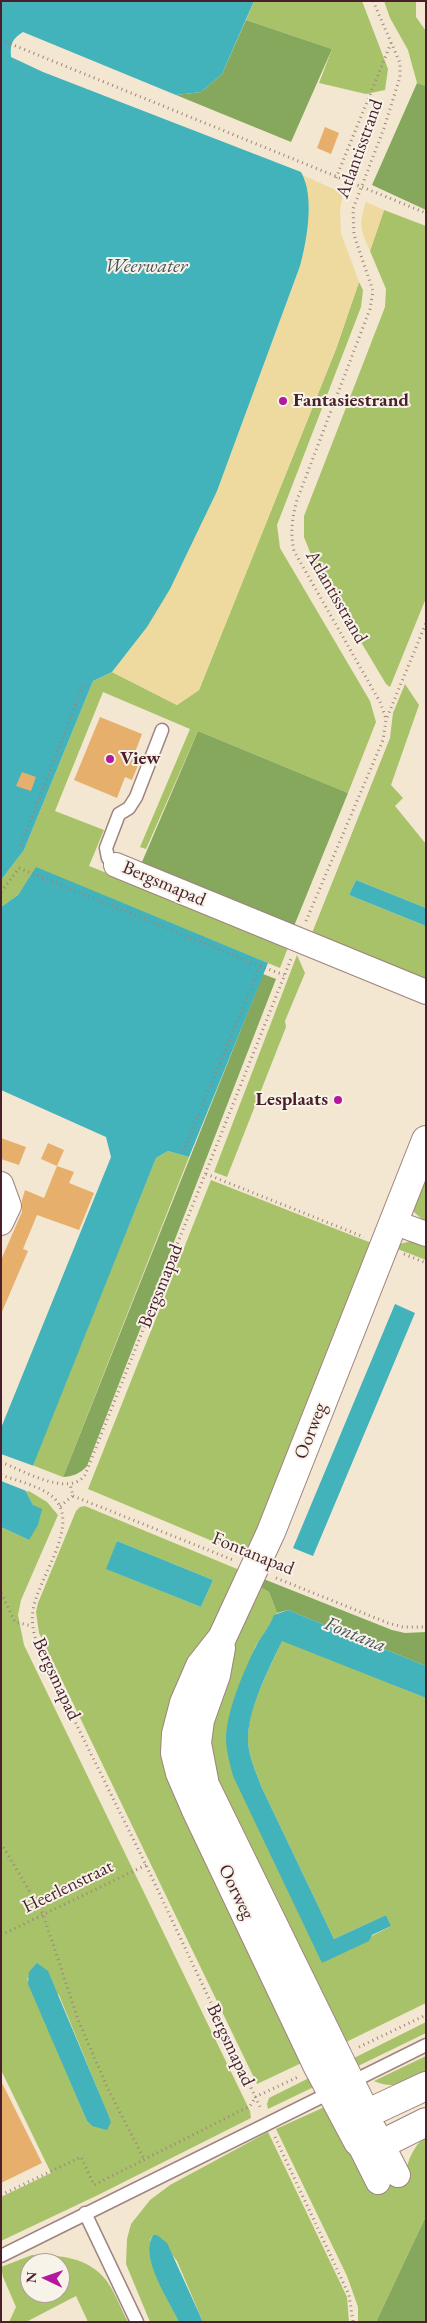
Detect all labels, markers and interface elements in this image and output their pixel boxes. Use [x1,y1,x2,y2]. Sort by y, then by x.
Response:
street label: Atlantisstrand [332,96,388,202]
water label: Weerwater [105,255,187,279]
place label: Fantasiestrand [293,390,409,412]
marker: Fantasiestrand [277,395,289,407]
street label: Atlantisstrand [300,546,372,648]
place label: View [120,748,160,770]
marker: View [104,753,116,765]
street label: Bergsmapad [119,856,209,912]
place label: Lesplaats [256,1089,328,1111]
marker: Lesplaats [332,1094,344,1106]
street label: Bergsmapad [134,1241,188,1331]
street label: Oorweg [290,1400,332,1462]
street label: Fontanapad [209,1527,297,1581]
water label: Fontana [321,1612,389,1658]
street label: Bergsmapad [27,1634,85,1724]
street label: Heerlenstraat [19,1855,117,1919]
street label: Oorweg [213,1861,259,1923]
street label: Bergsmapad [201,2000,259,2090]
north arrow [20,2253,70,2303]
text: N [22,2271,40,2283]

